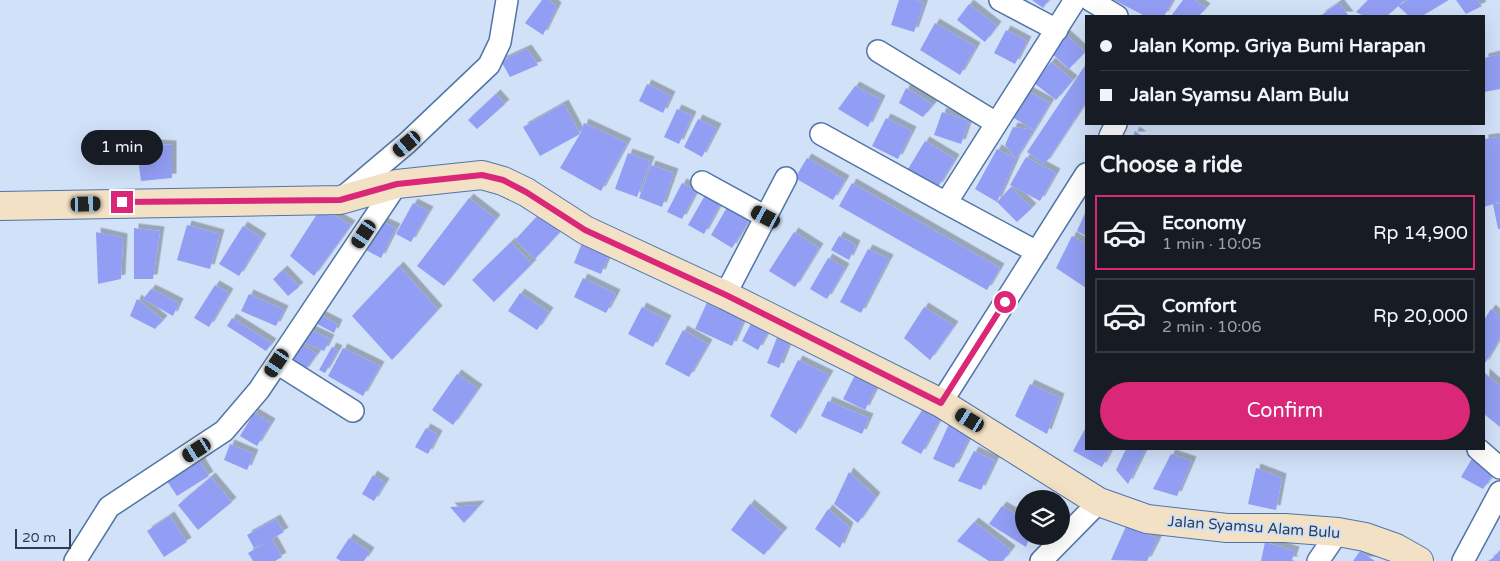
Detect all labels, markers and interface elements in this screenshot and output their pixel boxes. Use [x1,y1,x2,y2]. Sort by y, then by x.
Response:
text: Jalan Komp. Griya Bumi Harapan [1130,35,1426,57]
text: Jalan Syamsu Alam Bulu [1130,84,1349,106]
car [390,129,423,159]
callout: 1 min [81,130,163,164]
text: 1 min [101,137,143,157]
text: Choose a ride [1100,152,1243,178]
route end [111,191,133,213]
car [70,196,101,212]
car [749,203,782,231]
icon: car [1102,210,1147,255]
text: Economy [1162,212,1246,234]
car [349,217,378,251]
text: Rp 14,900 [1373,222,1468,244]
text: 1 min · 10:05 [1162,234,1261,254]
route start [994,291,1016,313]
icon: car [1102,293,1147,338]
text: Comfort [1162,295,1236,317]
text: Rp 20,000 [1373,305,1468,327]
text: 2 min · 10:06 [1162,317,1261,337]
car [262,346,291,380]
button: Confirm [1100,382,1470,440]
car [953,406,986,434]
car [180,436,213,464]
map controls [1015,490,1070,545]
button: layers [1015,490,1070,545]
street label: Jalan Syamsu Alam Bulu [1167,512,1341,542]
scale bar [15,526,71,549]
text: 20 m [22,529,56,546]

